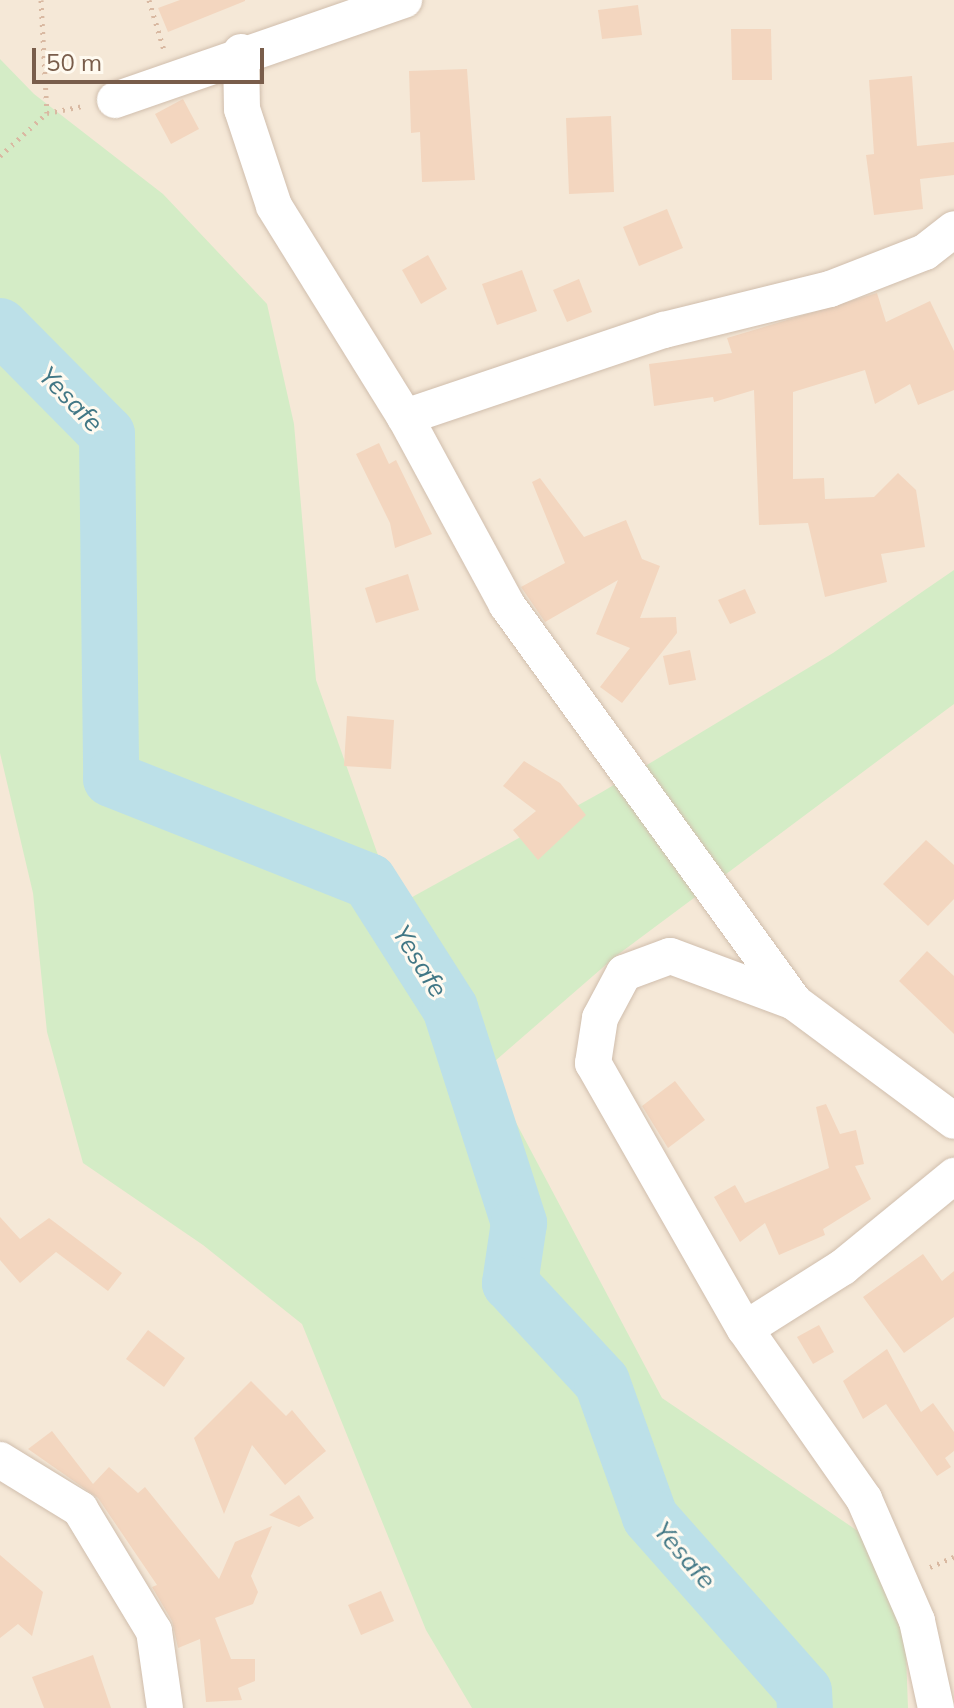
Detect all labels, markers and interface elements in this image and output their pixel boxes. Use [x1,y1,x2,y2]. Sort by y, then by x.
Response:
scale bar [36,32,268,82]
text: 50 m [46,47,102,77]
water label: Yesafe [32,360,110,438]
water label: Yesafe [386,919,454,1003]
water label: Yesafe [647,1515,723,1595]

